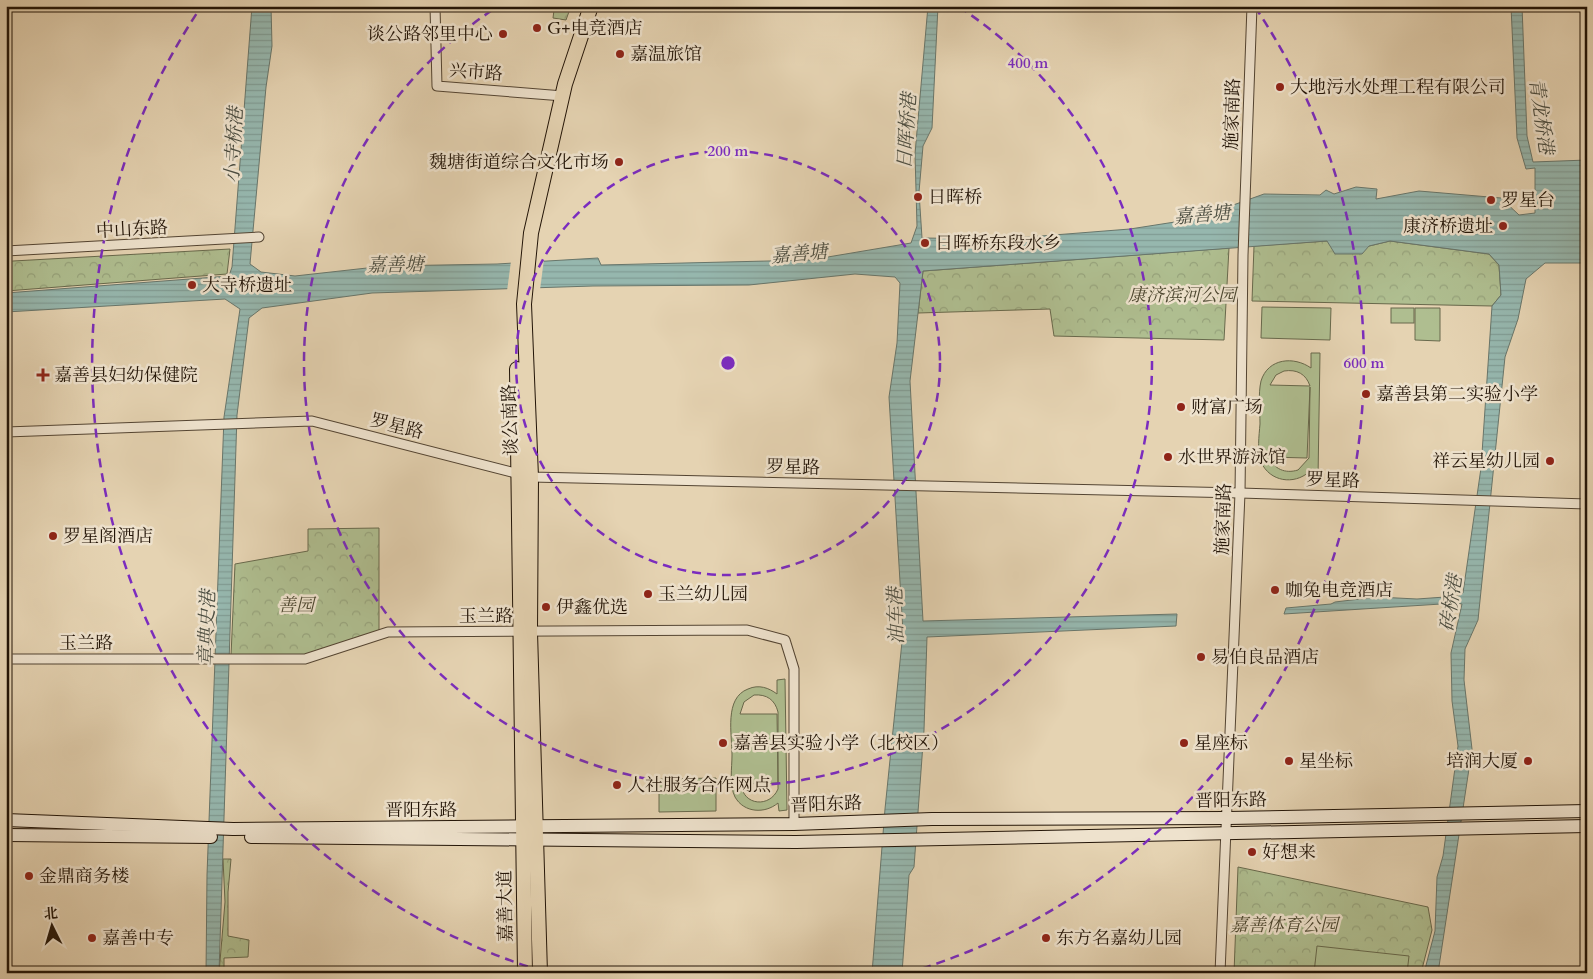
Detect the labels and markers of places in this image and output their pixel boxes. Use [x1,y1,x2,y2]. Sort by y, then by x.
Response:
place label: G+电竞酒店 [547,16,642,41]
place label: 谈公路邻里中心 [367,22,493,47]
marker: G+电竞酒店 [531,22,543,34]
marker: 谈公路邻里中心 [497,28,509,40]
place label: 嘉温旅馆 [630,42,702,67]
marker: 嘉温旅馆 [614,48,626,60]
place label: 大地污水处理工程有限公司 [1290,75,1506,100]
marker: 大地污水处理工程有限公司 [1274,81,1286,93]
place label: 魏塘街道综合文化市场 [429,150,609,175]
marker: 魏塘街道综合文化市场 [613,156,625,168]
place label: 日晖桥 [928,185,982,210]
place label: 罗星台 [1501,188,1555,213]
marker: 日晖桥 [912,191,924,203]
marker: 罗星台 [1485,194,1497,206]
place label: 康济桥遗址 [1403,214,1493,239]
marker: 康济桥遗址 [1497,220,1509,232]
place label: 日晖桥东段水乡 [935,231,1061,256]
marker: 日晖桥东段水乡 [919,237,931,249]
place label: 大寺桥遗址 [202,273,292,298]
marker: 大寺桥遗址 [186,279,198,291]
centre of rings [719,354,737,372]
place label: 嘉善县妇幼保健院 [54,363,198,388]
marker: 嘉善县妇幼保健院 [36,368,50,382]
place label: 嘉善县第二实验小学 [1376,382,1538,407]
marker: 嘉善县第二实验小学 [1360,388,1372,400]
place label: 财富广场 [1191,395,1263,420]
marker: 财富广场 [1175,401,1187,413]
place label: 水世界游泳馆 [1178,445,1286,470]
place label: 祥云星幼儿园 [1432,449,1540,474]
marker: 水世界游泳馆 [1162,451,1174,463]
marker: 祥云星幼儿园 [1544,455,1556,467]
place label: 罗星阁酒店 [63,524,153,549]
marker: 罗星阁酒店 [47,530,59,542]
place label: 咖兔电竞酒店 [1285,578,1393,603]
place label: 玉兰幼儿园 [658,582,748,607]
marker: 咖兔电竞酒店 [1269,584,1281,596]
marker: 玉兰幼儿园 [642,588,654,600]
place label: 伊鑫优选 [556,595,628,620]
marker: 伊鑫优选 [540,601,552,613]
place label: 易伯良品酒店 [1211,645,1319,670]
marker: 易伯良品酒店 [1195,651,1207,663]
place label: 嘉善县实验小学（北校区） [733,731,949,756]
place label: 星座标 [1194,731,1248,756]
marker: 嘉善县实验小学（北校区） [717,737,729,749]
marker: 星座标 [1178,737,1190,749]
place label: 星坐标 [1299,749,1353,774]
place label: 培润大厦 [1446,749,1518,774]
marker: 星坐标 [1283,755,1295,767]
marker: 培润大厦 [1522,755,1534,767]
place label: 人社服务合作网点 [627,773,771,798]
marker: 人社服务合作网点 [611,779,623,791]
place label: 好想来 [1262,840,1316,865]
marker: 好想来 [1246,846,1258,858]
place label: 金鼎商务楼 [39,864,129,889]
marker: 金鼎商务楼 [23,870,35,882]
place label: 嘉善中专 [102,926,174,951]
place label: 东方名嘉幼儿园 [1056,926,1182,951]
marker: 嘉善中专 [86,932,98,944]
marker: 东方名嘉幼儿园 [1040,932,1052,944]

